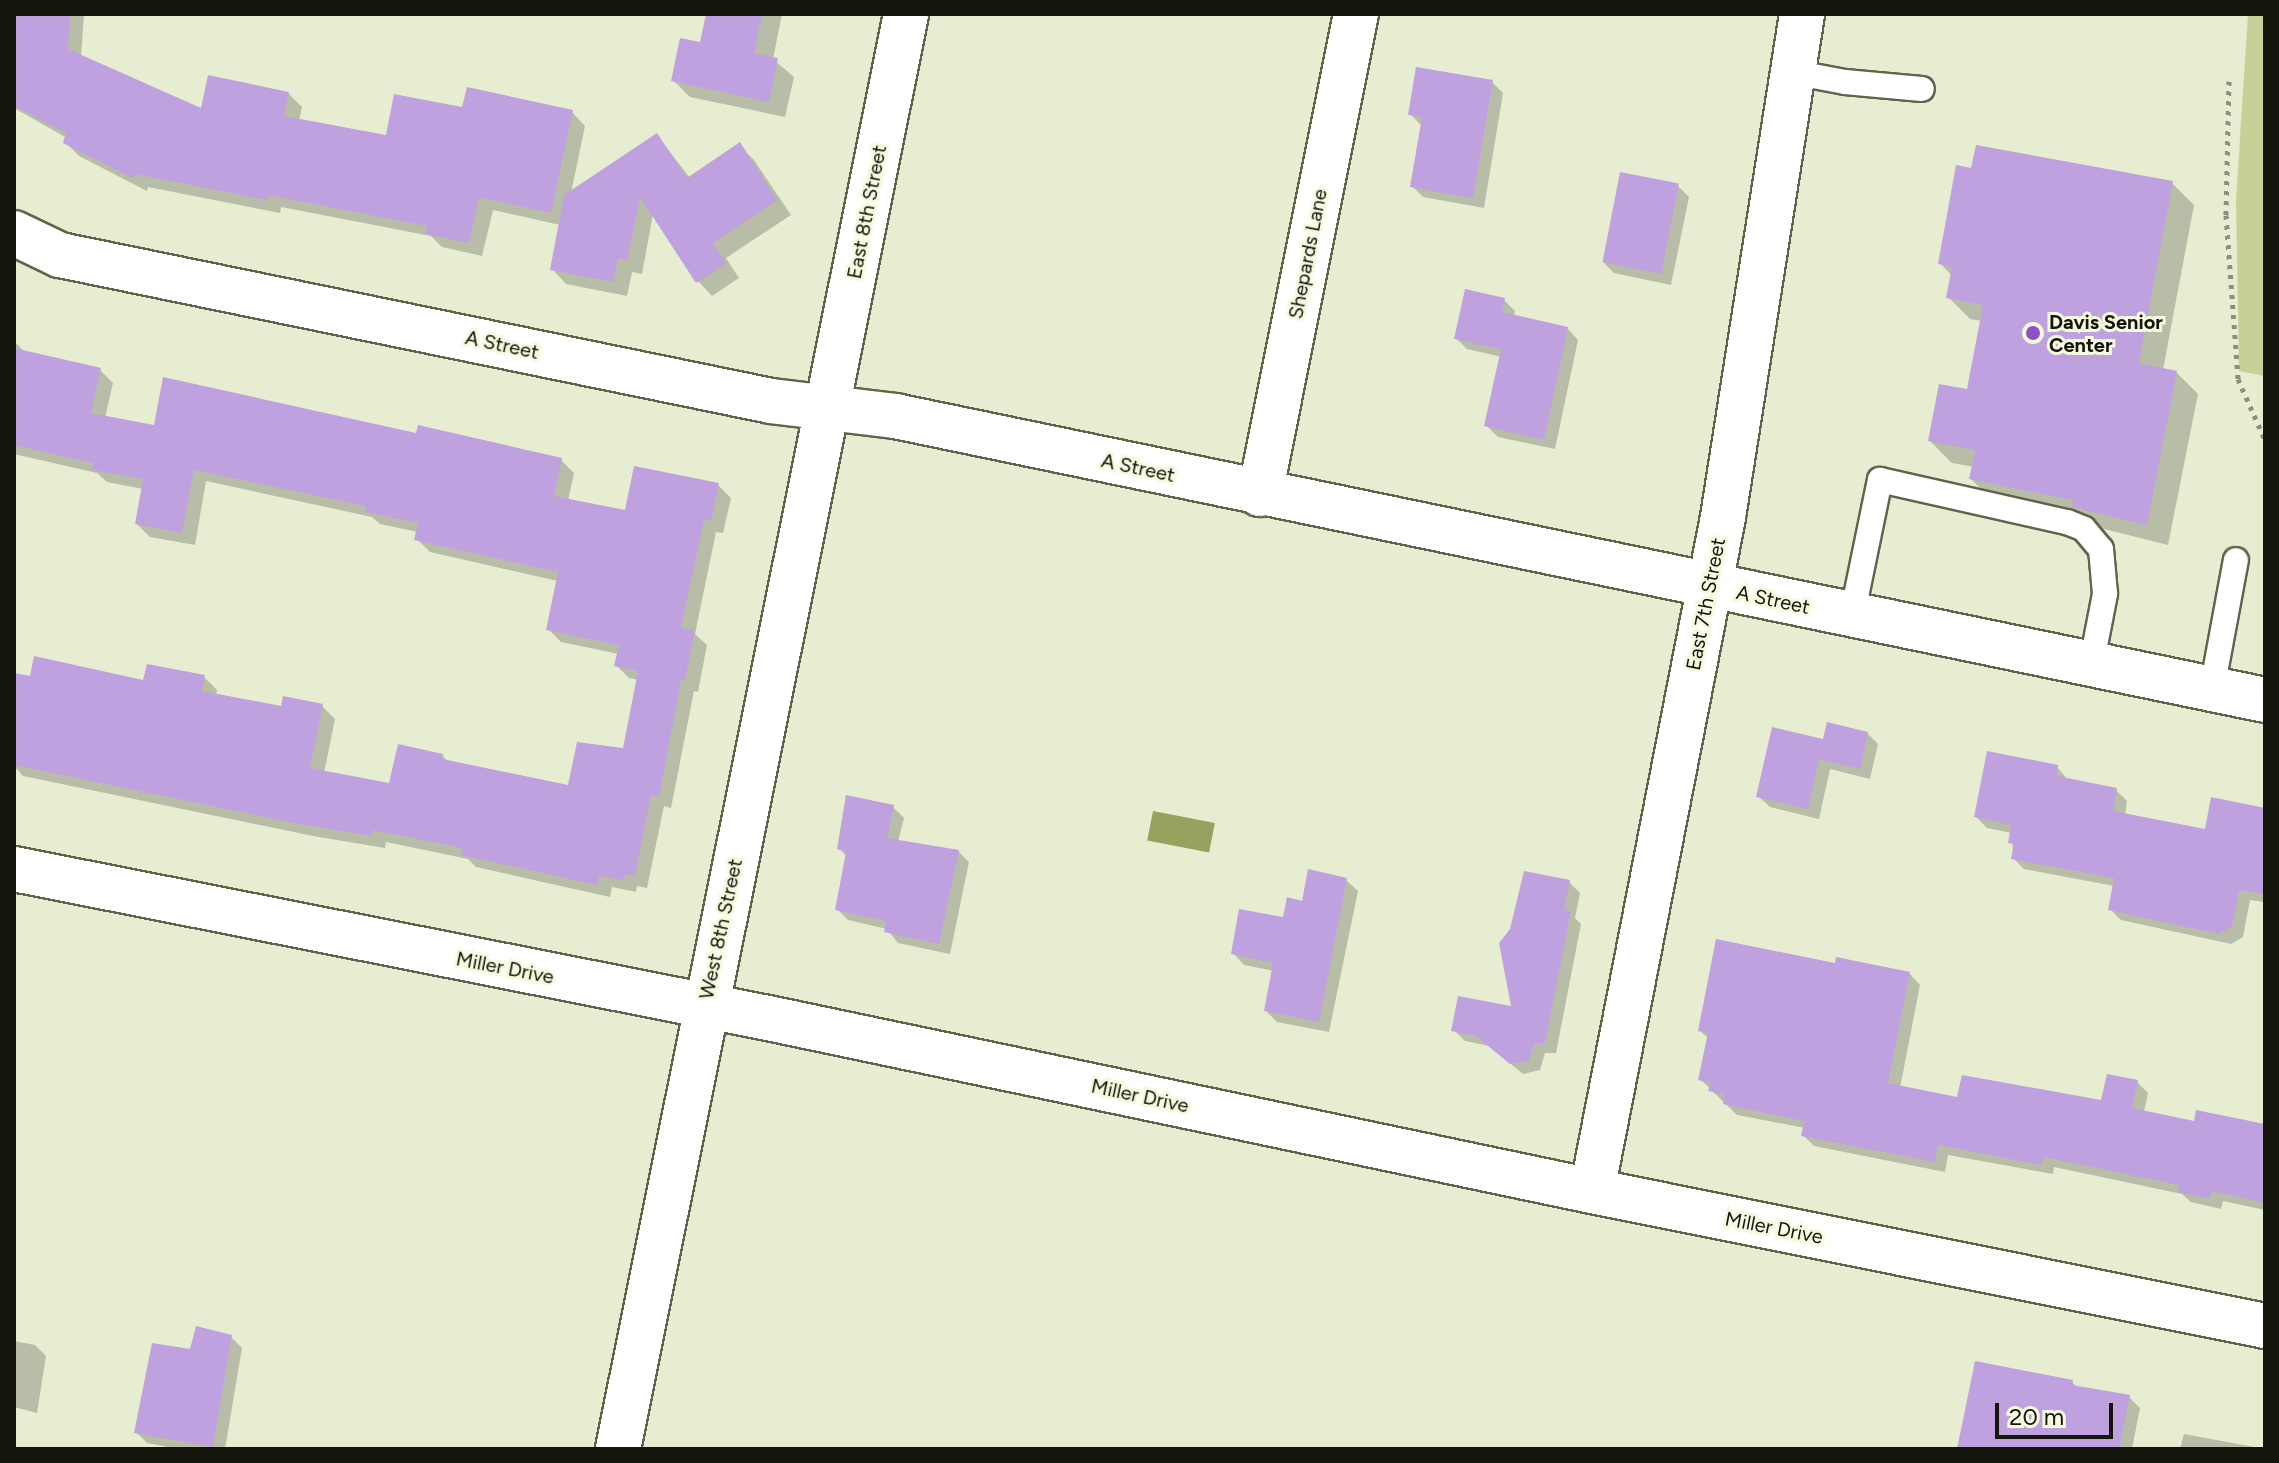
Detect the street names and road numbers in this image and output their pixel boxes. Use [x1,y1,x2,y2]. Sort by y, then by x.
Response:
street label: East 8th Street [842,143,892,281]
street label: Shepards Lane [1284,187,1332,321]
street label: A Street [463,326,541,364]
street label: A Street [1099,449,1177,487]
street label: East 7th Street [1681,536,1731,672]
street label: A Street [1734,581,1812,619]
street label: West 8th Street [694,857,748,1001]
street label: Miller Drive [454,947,556,989]
street label: Miller Drive [1089,1074,1191,1118]
street label: Miller Drive [1723,1207,1825,1249]

